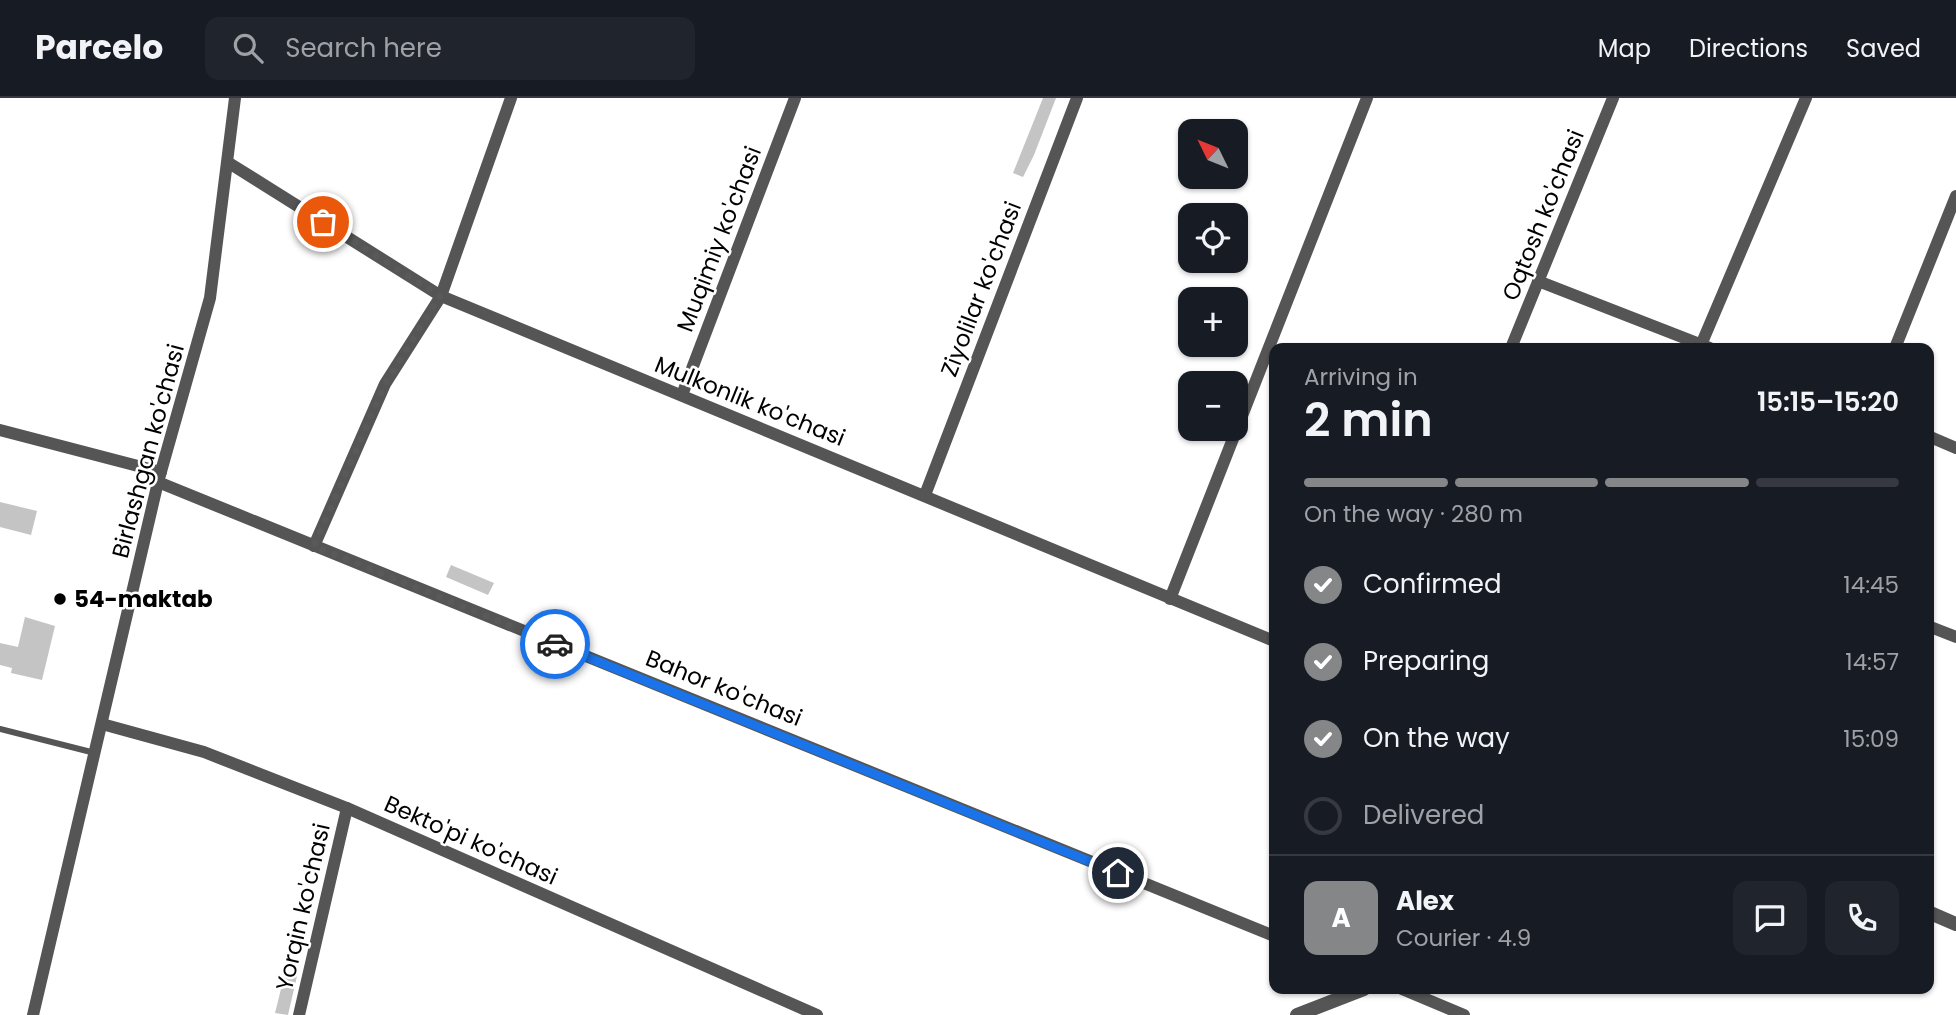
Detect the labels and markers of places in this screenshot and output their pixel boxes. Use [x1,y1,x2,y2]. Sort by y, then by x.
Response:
pin [293,192,353,252]
place label: 54-maktab [74,583,213,615]
marker: 54-maktab [52,591,68,607]
pin [1088,843,1148,903]

